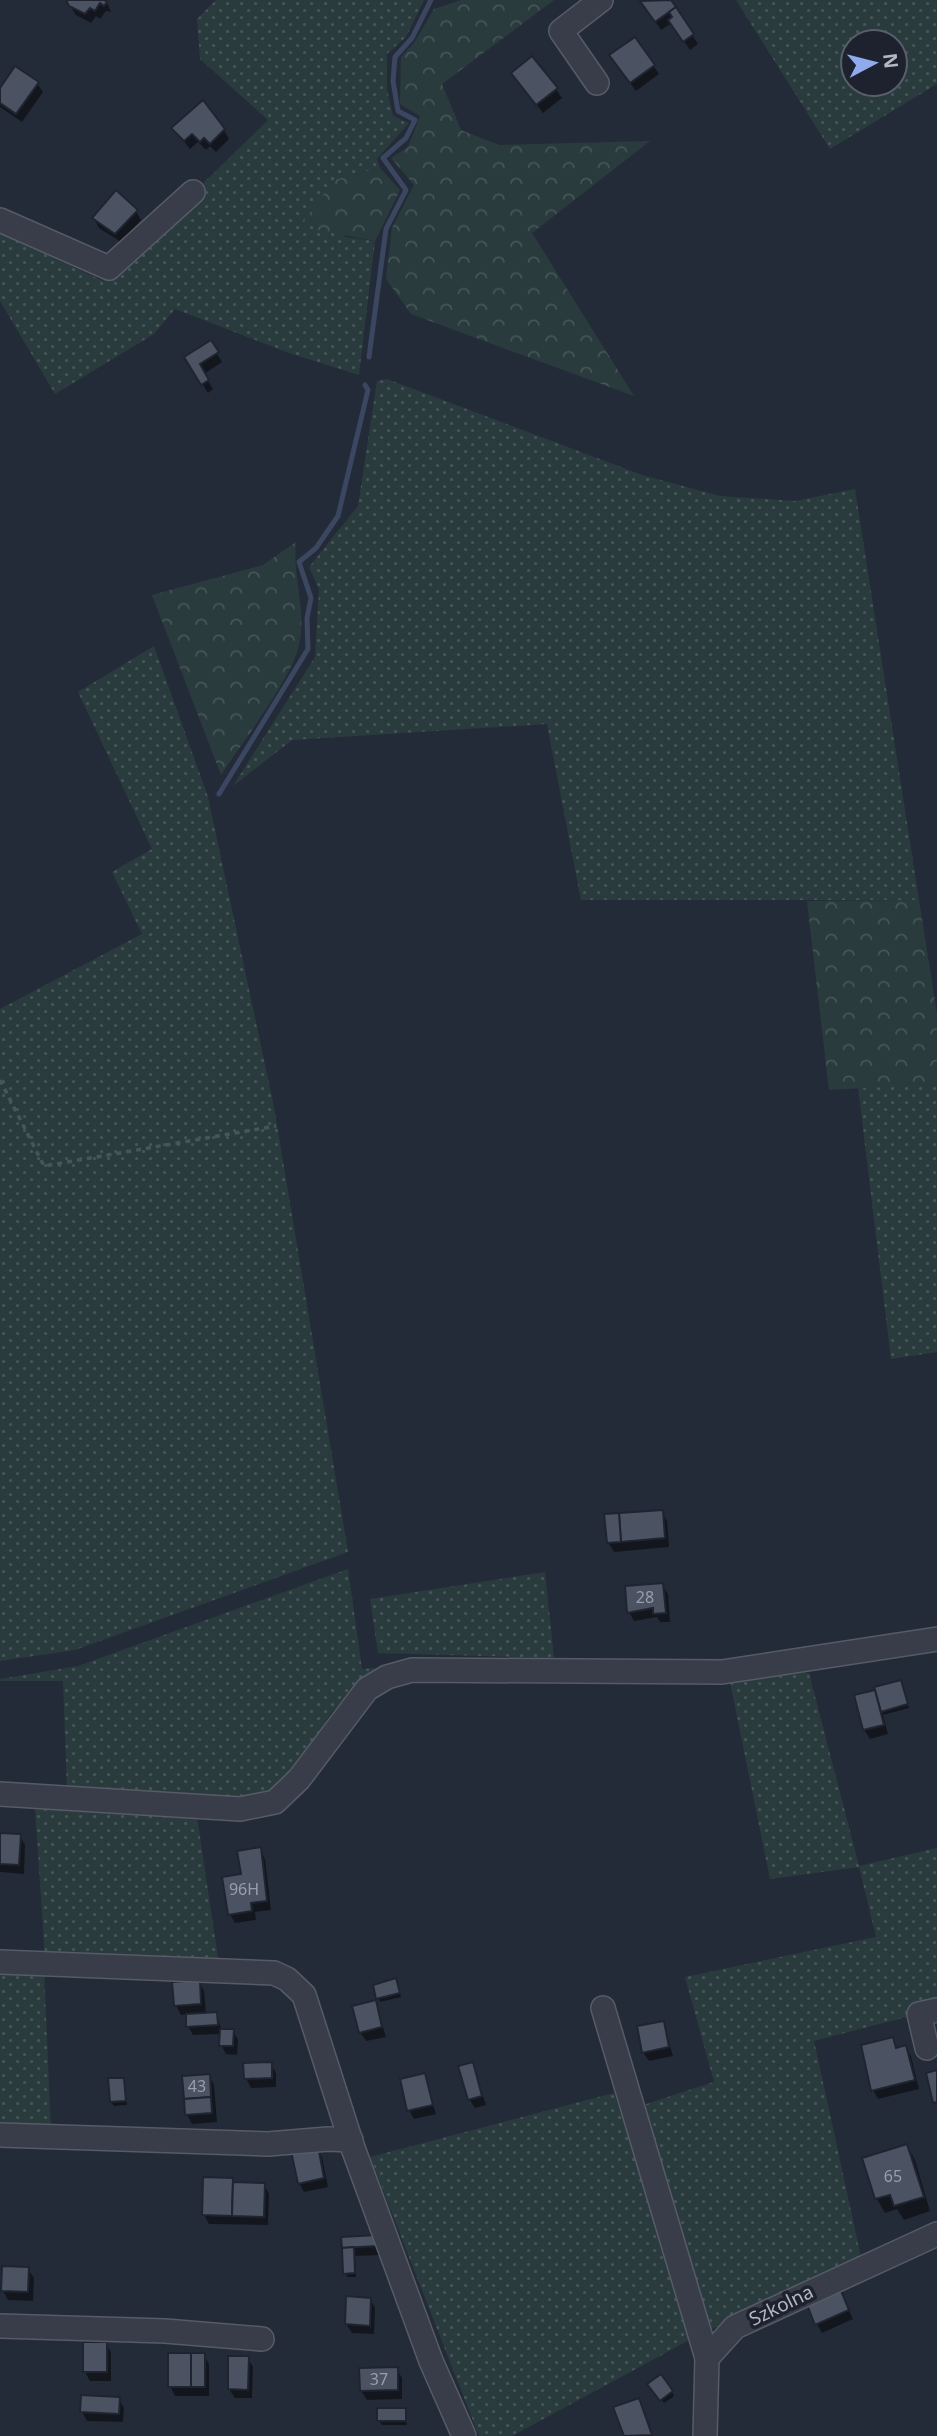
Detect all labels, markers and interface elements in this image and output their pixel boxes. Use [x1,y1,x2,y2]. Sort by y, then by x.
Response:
north arrow [839,28,909,98]
text: N [877,52,905,70]
house number: 28 [636,1586,654,1608]
house number: 96H [229,1878,259,1900]
house number: 43 [188,2075,206,2097]
house number: 65 [884,2165,902,2187]
street label: Szkolna [745,2278,817,2332]
house number: 37 [370,2368,388,2390]

